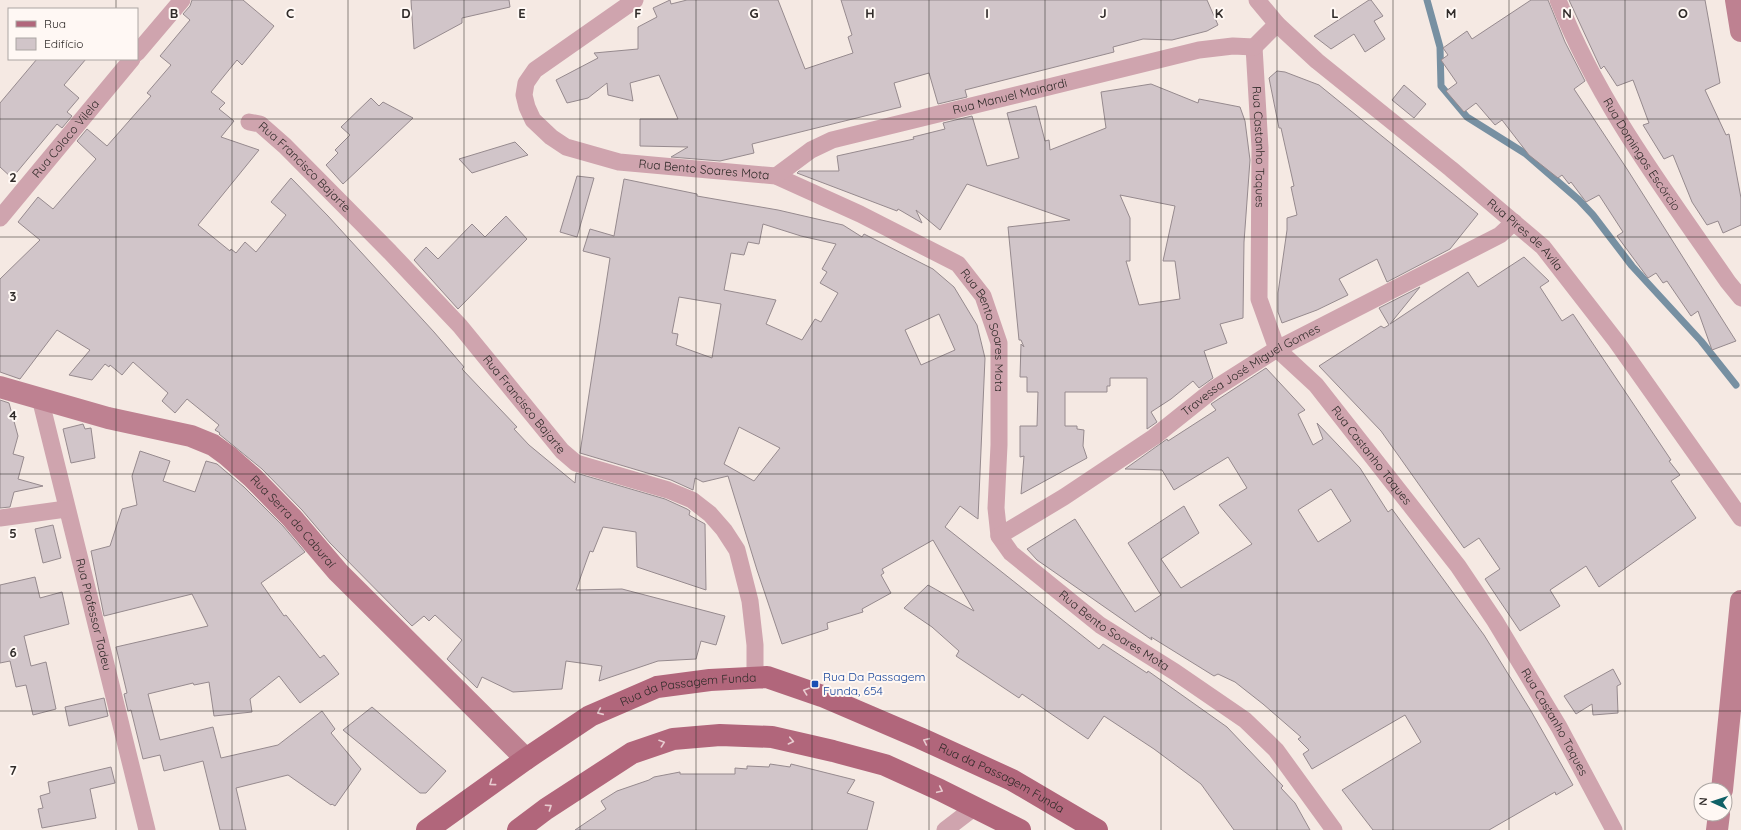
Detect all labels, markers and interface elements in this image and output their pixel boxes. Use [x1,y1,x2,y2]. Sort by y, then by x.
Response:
text: B [170,5,178,21]
text: C [286,5,294,21]
text: D [401,5,411,21]
text: E [518,5,526,21]
text: F [634,5,642,21]
text: G [749,5,759,21]
text: H [865,5,875,21]
text: I [985,5,989,21]
text: J [1099,5,1107,21]
text: K [1215,5,1224,21]
text: L [1331,5,1339,21]
text: M [1446,5,1456,21]
text: N [1562,5,1572,21]
text: O [1678,5,1688,21]
legend [8,8,138,60]
text: Rua [44,16,66,31]
text: Edifício [44,36,84,51]
street label: Rua Manuel Mainardi [951,75,1069,117]
street label: Rua Castanho Taques [1249,86,1268,208]
street label: Rua Domingos Escórcio [1600,95,1684,214]
street label: Rua Colaco Vilela [29,96,102,181]
street label: Rua Francisco Bajarte [256,118,354,215]
street label: Rua Bento Soares Mota [638,156,770,182]
text: 2 [9,169,17,185]
street label: Rua Pires de Avila [1484,195,1566,273]
street label: Rua Bento Soares Mota [957,265,1007,392]
text: 3 [10,288,17,304]
street label: Travessa José Miguel Gomes [1178,320,1323,419]
street label: Rua Francisco Bajarte [480,352,569,457]
street label: Rua Castanho Taques [1328,403,1415,508]
text: 4 [9,407,17,423]
street label: Rua Serra do Caburaí [247,472,339,571]
text: 5 [9,525,17,541]
street label: Rua Professor Tadeu [73,557,115,672]
street label: Rua Bento Soares Mota [1056,587,1172,674]
text: 6 [9,644,17,660]
street label: Rua Castanho Taques [1518,665,1592,778]
place label: Rua Da Passagem Funda, 654 [823,669,925,698]
street label: Rua da Passagem Funda [617,670,757,709]
marker: Rua Da Passagem Funda, 654 [810,679,820,689]
one-way arrow [803,687,810,696]
one-way arrow [597,707,604,715]
one-way arrow [787,737,794,745]
one-way arrow [923,738,931,746]
one-way arrow [658,739,665,748]
street label: Rua da Passagem Funda [936,739,1067,816]
text: 7 [9,762,17,778]
one-way arrow [489,778,496,786]
north arrow [1693,782,1733,822]
one-way arrow [936,785,944,793]
text: N [1696,797,1710,806]
one-way arrow [545,805,552,812]

